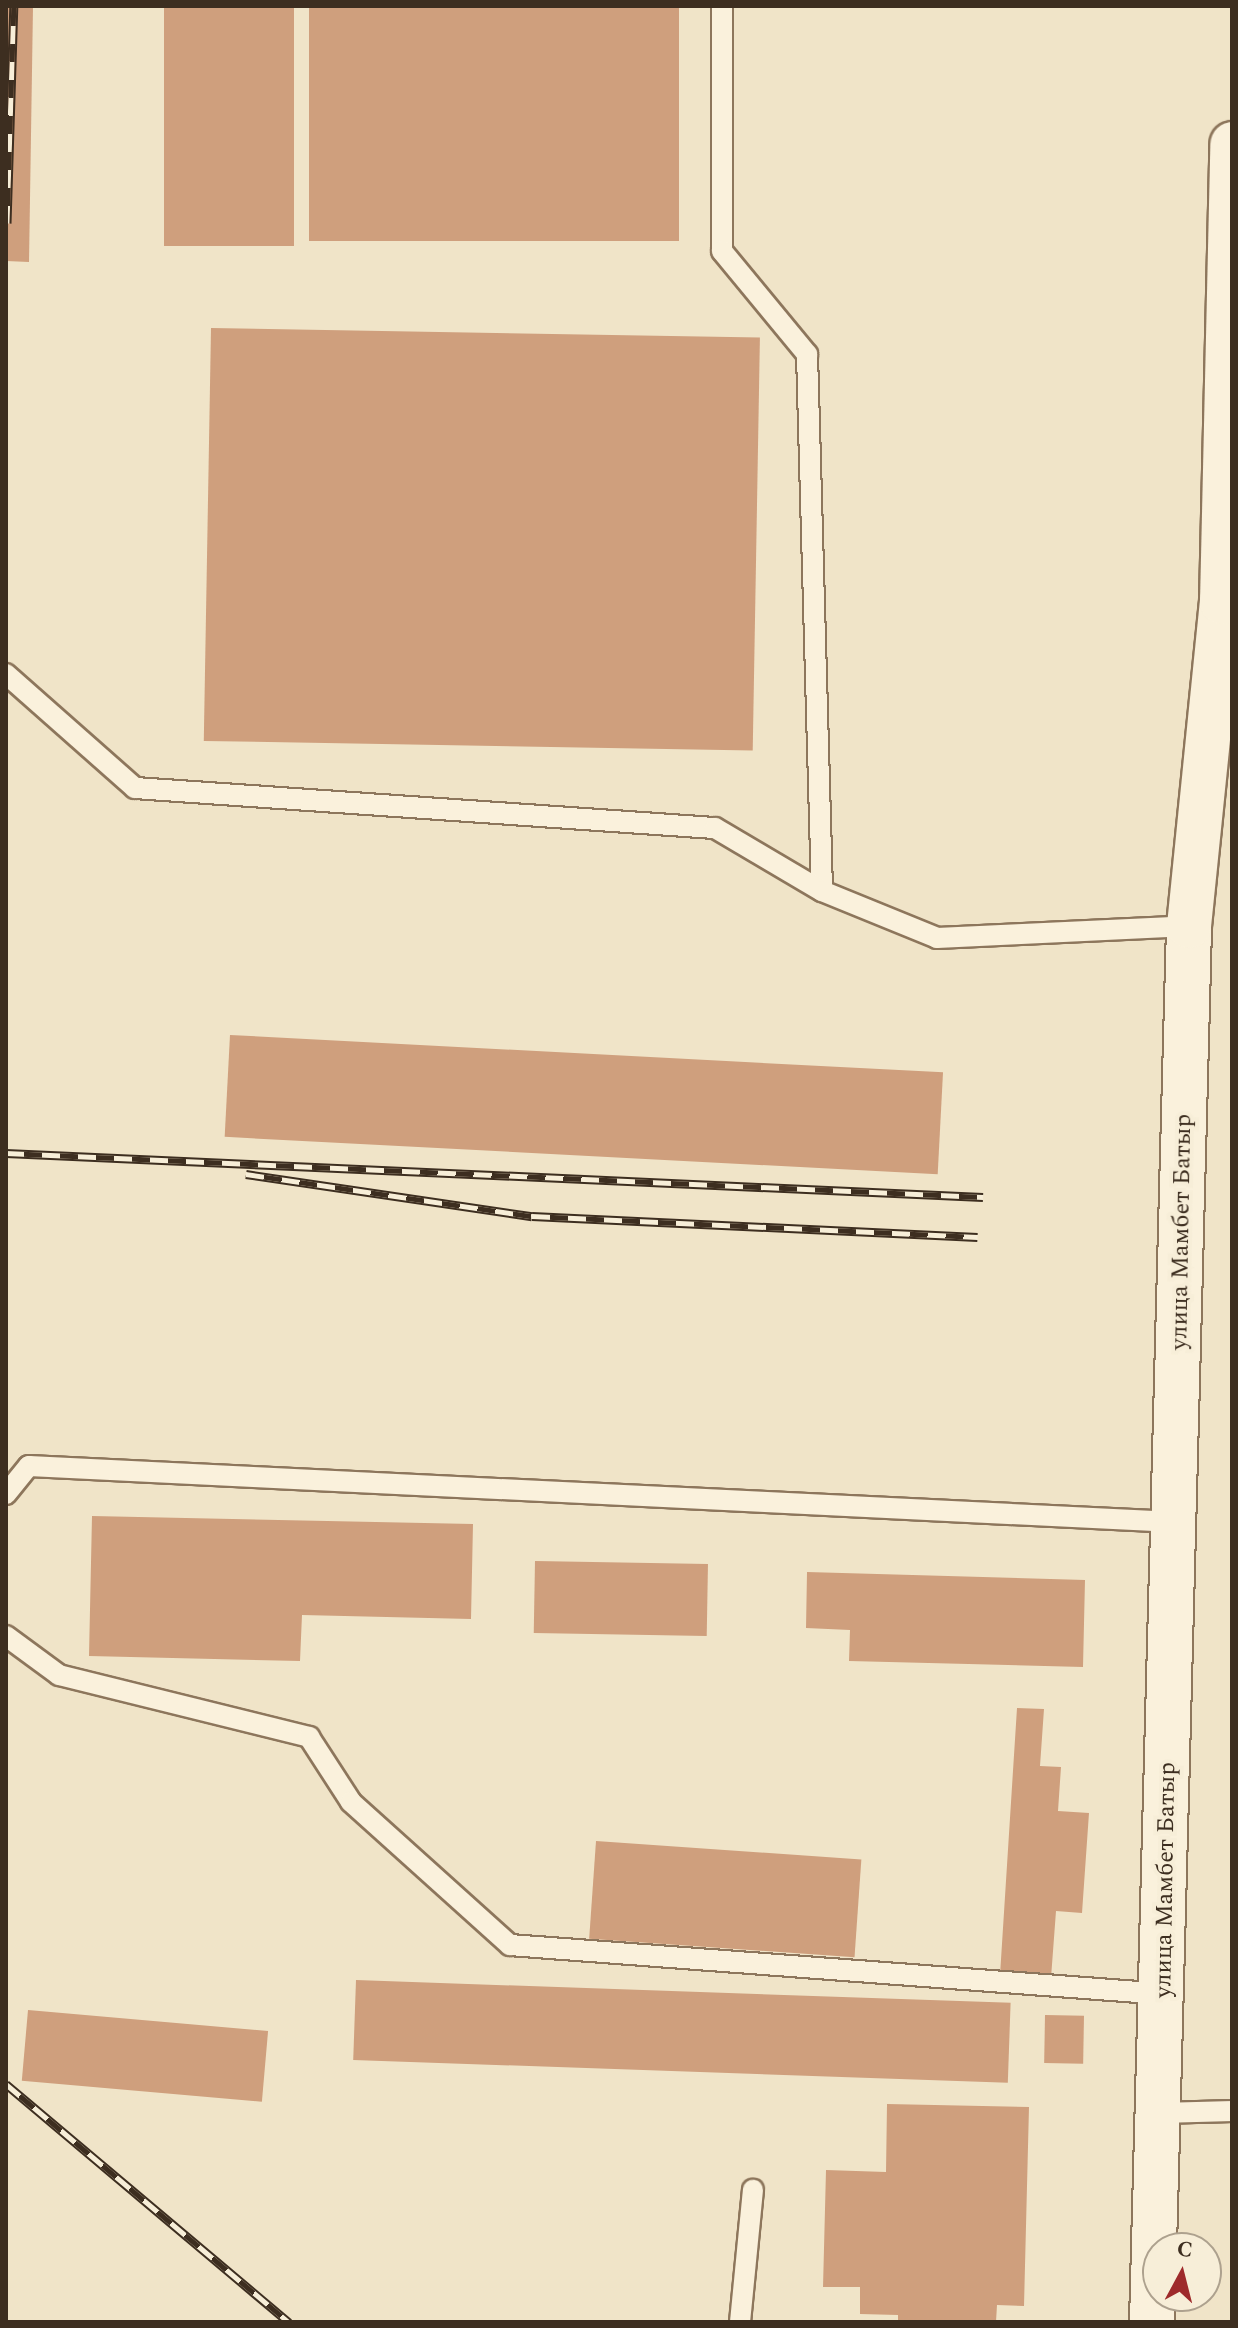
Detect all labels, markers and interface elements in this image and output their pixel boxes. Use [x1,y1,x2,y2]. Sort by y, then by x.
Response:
street label: улица Мамбет Батыр [1166,1114,1198,1350]
street label: улица Мамбет Батыр [1150,1762,1182,1998]
north arrow [1142,2232,1222,2312]
text: С [1175,2232,1195,2267]

